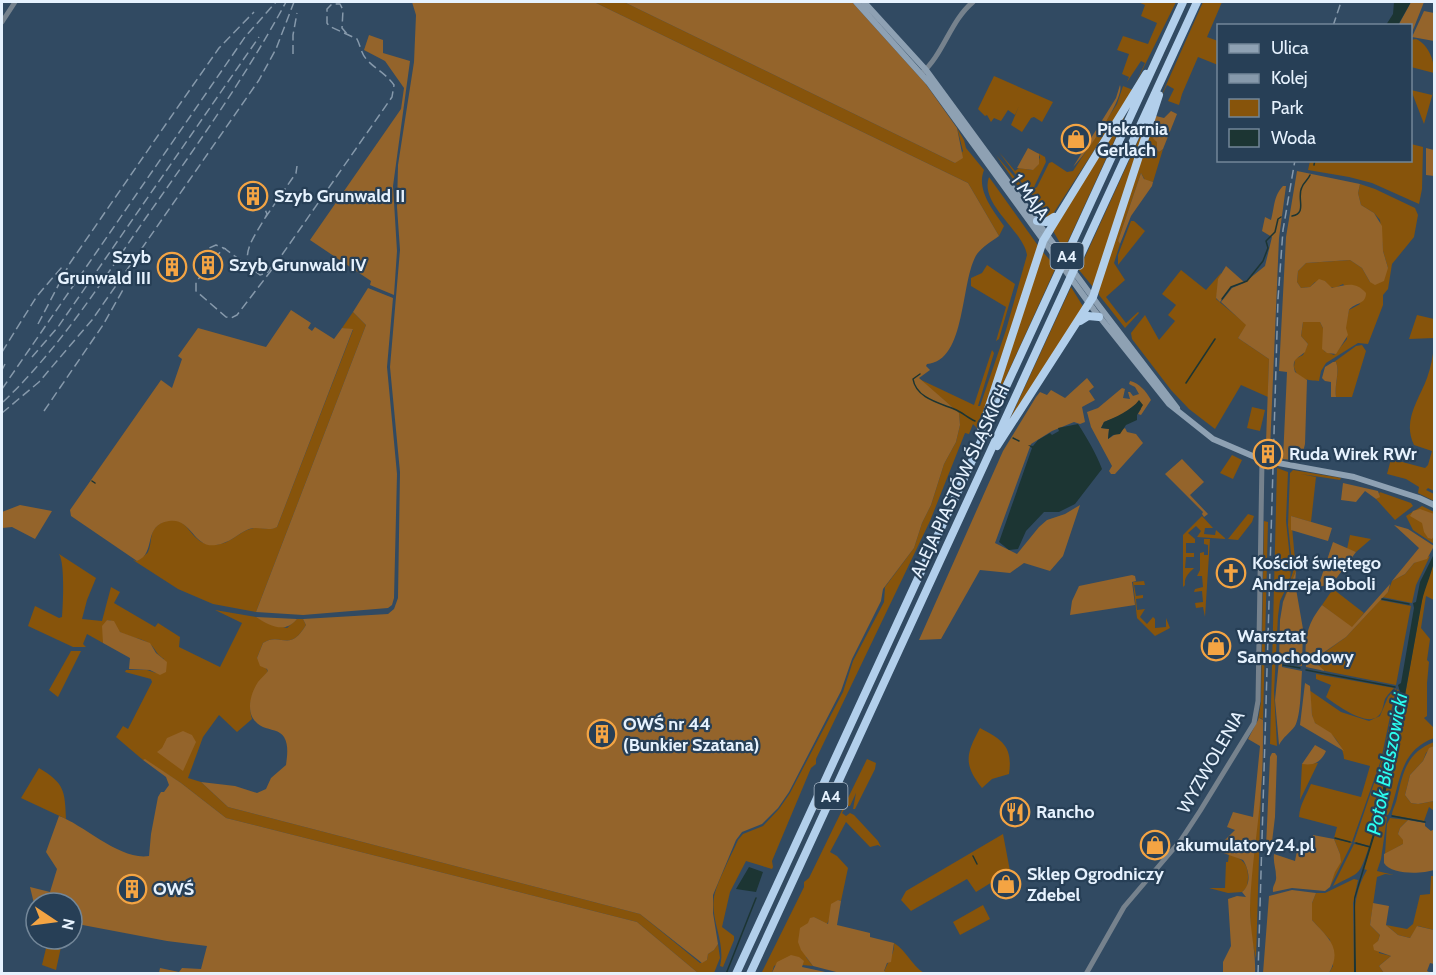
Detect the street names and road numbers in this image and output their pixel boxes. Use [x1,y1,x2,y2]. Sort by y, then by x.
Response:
street label: 1 MAJA [1006,170,1054,224]
road number: A4 [1050,243,1084,269]
street label: ALEJA PIASTÓW ŚLĄSKICH [906,381,1014,581]
street label: WYZWOLENIA [1173,707,1249,817]
road number: A4 [814,783,848,809]

